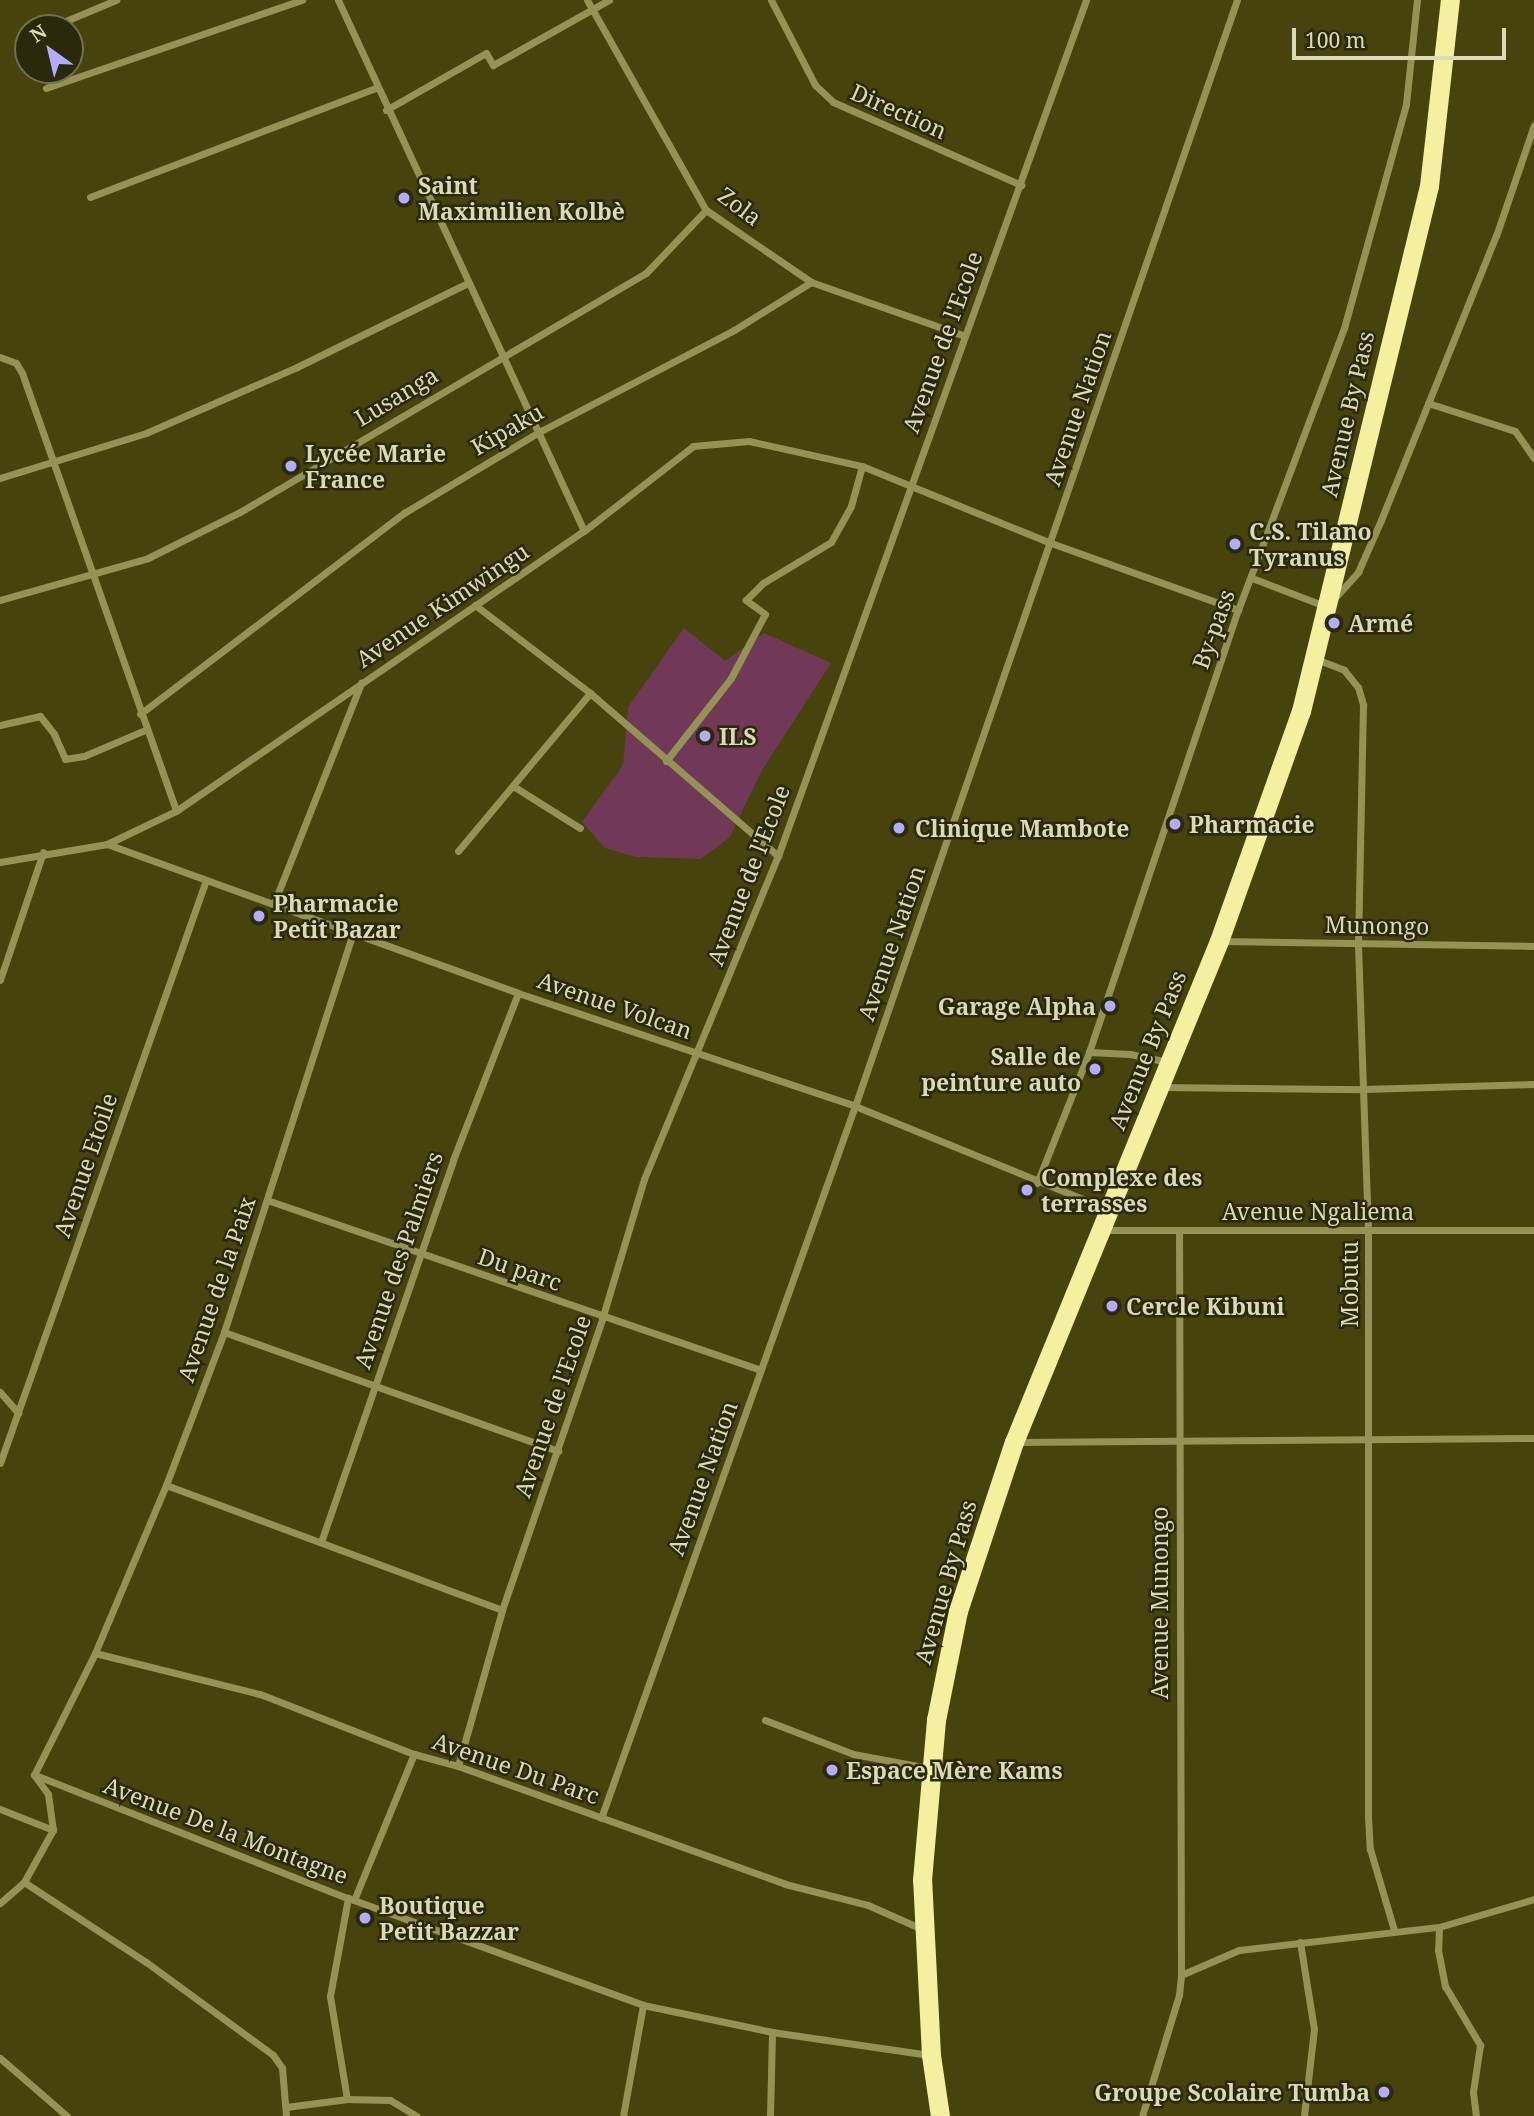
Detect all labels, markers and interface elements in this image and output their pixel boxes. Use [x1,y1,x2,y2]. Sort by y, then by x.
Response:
north arrow [14,14,84,84]
scale bar [1296,14,1510,58]
text: N [25,18,52,48]
text: 100 m [1305,26,1366,54]
street label: Direction [847,78,951,144]
place label: Saint Maximilien Kolbè [418,171,625,225]
street label: Zola [713,181,767,231]
marker: Saint Maximilien Kolbè [396,190,412,206]
street label: Avenue de l'Ecole [896,247,988,437]
street label: Avenue Nation [1038,327,1116,489]
street label: Avenue By Pass [1315,328,1379,500]
street label: Lusanga [349,360,443,432]
street label: Kipaku [466,397,548,461]
place label: Lycée Marie France [305,439,446,493]
marker: Lycée Marie France [283,458,299,474]
place label: C.S. Tilano Tyranus [1249,517,1372,571]
marker: C.S. Tilano Tyranus [1227,536,1243,552]
street label: Avenue Kimwingu [350,537,534,673]
street label: By-pass [1186,586,1240,672]
place label: Armé [1348,609,1413,637]
marker: Armé [1326,615,1342,631]
place label: ILS [719,722,757,750]
marker: ILS [697,728,713,744]
street label: Avenue de l'Ecole [701,781,795,969]
place label: Pharmacie [1189,810,1315,838]
place label: Clinique Mambote [915,814,1129,842]
marker: Pharmacie [1167,816,1183,832]
marker: Clinique Mambote [889,818,909,838]
street label: Avenue Nation [852,862,930,1024]
place label: Pharmacie Petit Bazar [273,889,401,943]
marker: Pharmacie Petit Bazar [251,908,267,924]
street label: Munongo [1324,910,1430,940]
street label: Avenue Volcan [534,966,696,1044]
street label: Avenue By Pass [1102,966,1192,1134]
place label: Garage Alpha [938,992,1096,1020]
marker: Garage Alpha [1102,998,1118,1014]
place label: Salle de peinture auto [921,1042,1081,1096]
marker: Salle de peinture auto [1087,1061,1103,1077]
street label: Avenue Etoile [47,1089,123,1241]
street label: Avenue des Palmiers [348,1148,448,1372]
place label: Complexe des terrasses [1041,1163,1202,1217]
marker: Complexe des terrasses [1019,1182,1035,1198]
street label: Avenue de la Paix [171,1193,261,1385]
street label: Avenue Ngaliema [1222,1197,1414,1225]
street label: Mobutu [1335,1241,1363,1327]
street label: Du parc [475,1242,565,1296]
place label: Cercle Kibuni [1126,1292,1285,1320]
marker: Cercle Kibuni [1104,1298,1120,1314]
street label: Avenue de l'Ecole [508,1311,596,1501]
street label: Avenue Nation [661,1397,743,1559]
street label: Avenue By Pass [908,1497,982,1667]
street label: Avenue Munongo [1145,1507,1173,1699]
street label: Avenue Du Parc [429,1727,603,1809]
place label: Espace Mère Kams [846,1756,1063,1784]
marker: Espace Mère Kams [824,1762,840,1778]
street label: Avenue De la Montagne [100,1771,352,1889]
place label: Boutique Petit Bazzar [379,1891,519,1945]
marker: Boutique Petit Bazzar [357,1910,373,1926]
place label: Groupe Scolaire Tumba [1094,2078,1370,2106]
marker: Groupe Scolaire Tumba [1376,2084,1392,2100]

